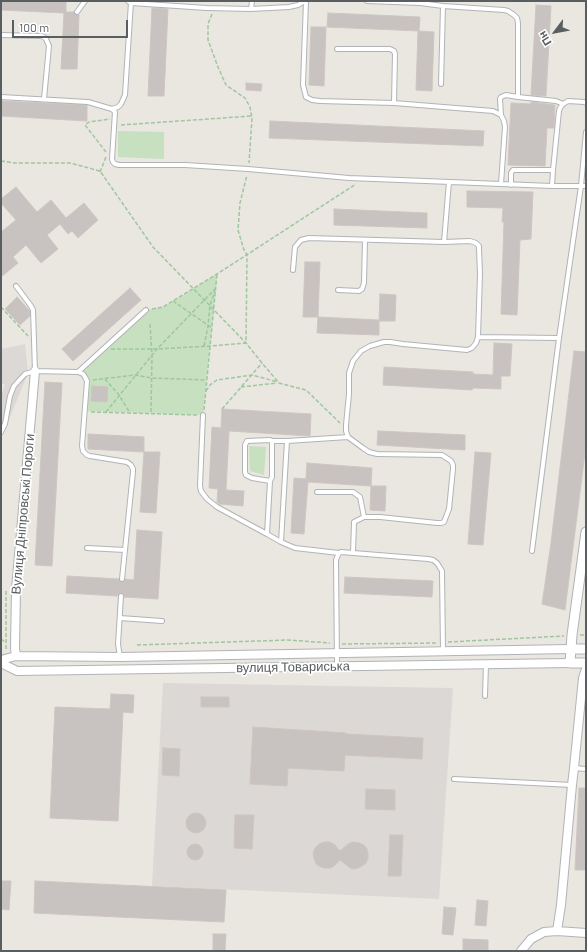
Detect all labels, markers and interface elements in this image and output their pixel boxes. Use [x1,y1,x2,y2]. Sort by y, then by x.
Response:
scale bar [14,12,130,38]
north arrow [535,12,575,52]
text: 100 m [19,20,49,34]
text: Пн [535,29,554,48]
street label: Вулиця Дніпровські Пороги [8,433,38,595]
street label: вулиця Товариська [236,658,350,676]

